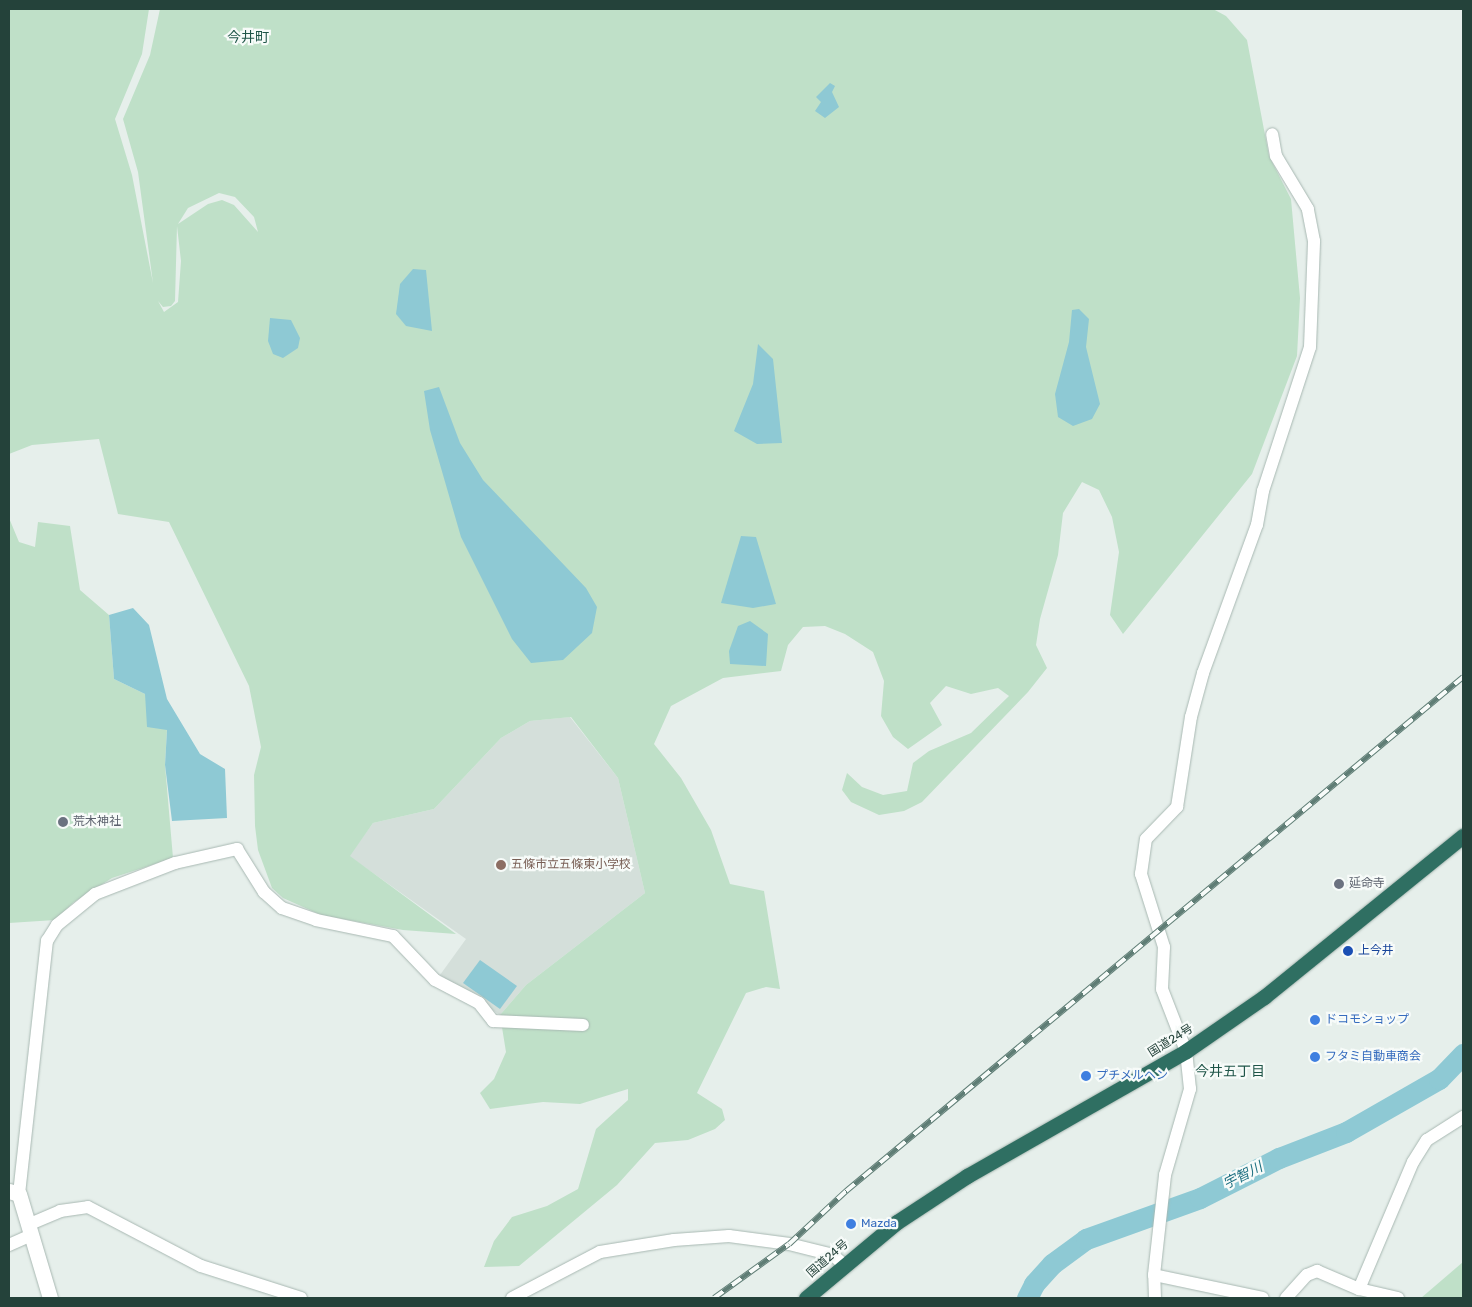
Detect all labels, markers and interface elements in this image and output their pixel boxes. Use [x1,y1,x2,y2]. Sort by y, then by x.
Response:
district label: 今井町 [227,30,269,46]
place label: 荒木神社 [73,815,121,829]
marker: 荒木神社 [57,816,69,828]
place label: 五條市立五條東小学校 [511,858,631,872]
marker: 五條市立五條東小学校 [495,859,507,871]
place label: 延命寺 [1349,877,1385,891]
marker: 延命寺 [1333,878,1345,890]
place label: 上今井 [1358,944,1394,958]
marker: 上今井 [1342,945,1354,957]
place label: ドコモショップ [1325,1013,1409,1027]
marker: ドコモショップ [1309,1014,1321,1026]
street label: 国道24号 [1146,1022,1196,1060]
place label: フタミ自動車商会 [1325,1050,1421,1064]
marker: フタミ自動車商会 [1309,1051,1321,1063]
district label: 今井五丁目 [1195,1064,1265,1080]
place label: プチメルヘン [1096,1069,1168,1083]
marker: プチメルヘン [1080,1070,1092,1082]
water label: 宇智川 [1220,1159,1266,1193]
place label: Mazda [861,1217,897,1231]
marker: Mazda [845,1218,857,1230]
street label: 国道24号 [804,1237,852,1281]

